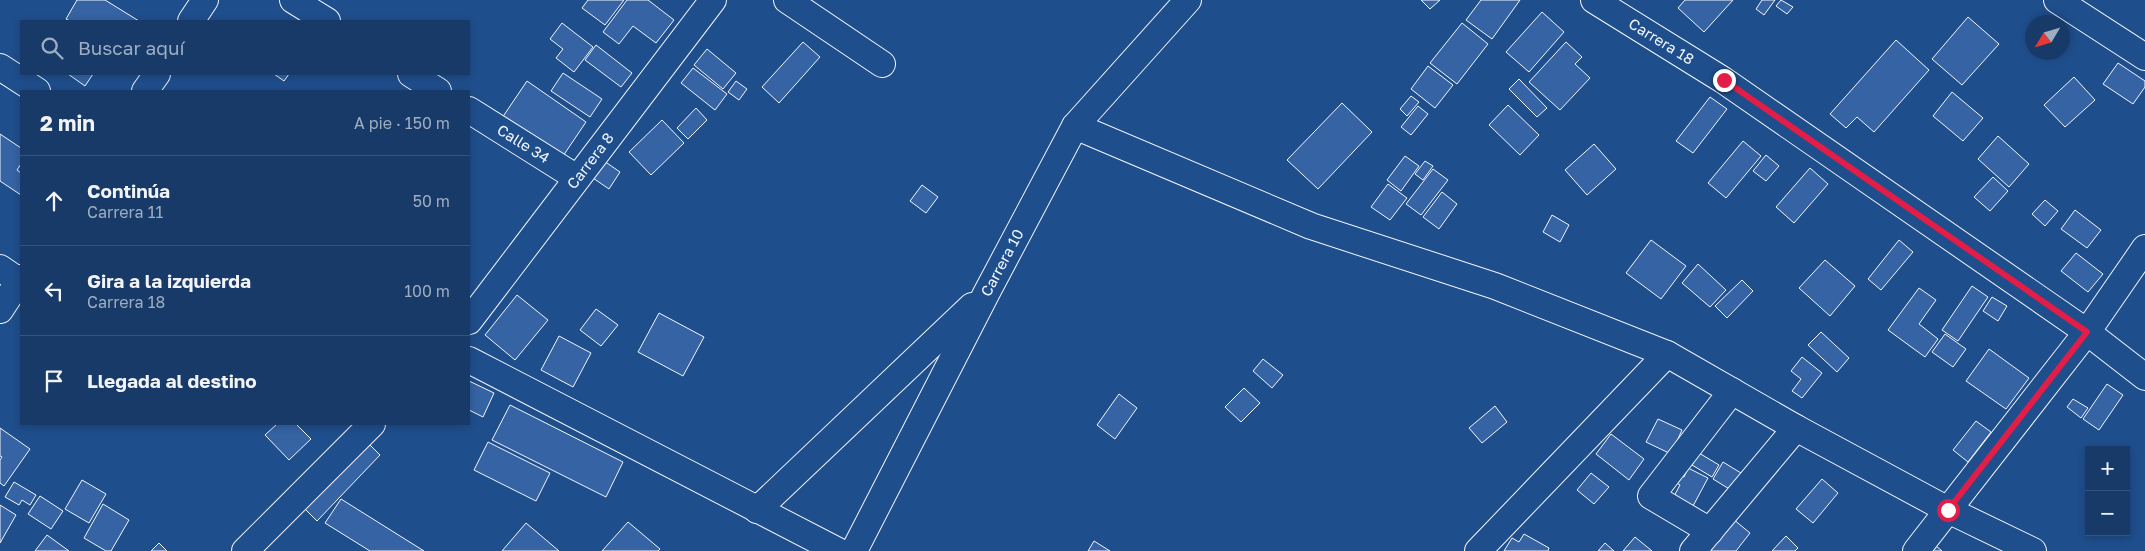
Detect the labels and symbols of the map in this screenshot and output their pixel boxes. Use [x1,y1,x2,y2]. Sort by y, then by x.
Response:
street label: Carrera 18 [1626,14,1698,68]
north arrow [2025,15,2070,60]
route end [1713,69,1736,92]
street label: Calle 34 [494,120,553,166]
street label: Carrera 8 [563,129,617,192]
street label: Carrera 10 [976,226,1027,299]
route start [1937,499,1960,522]

